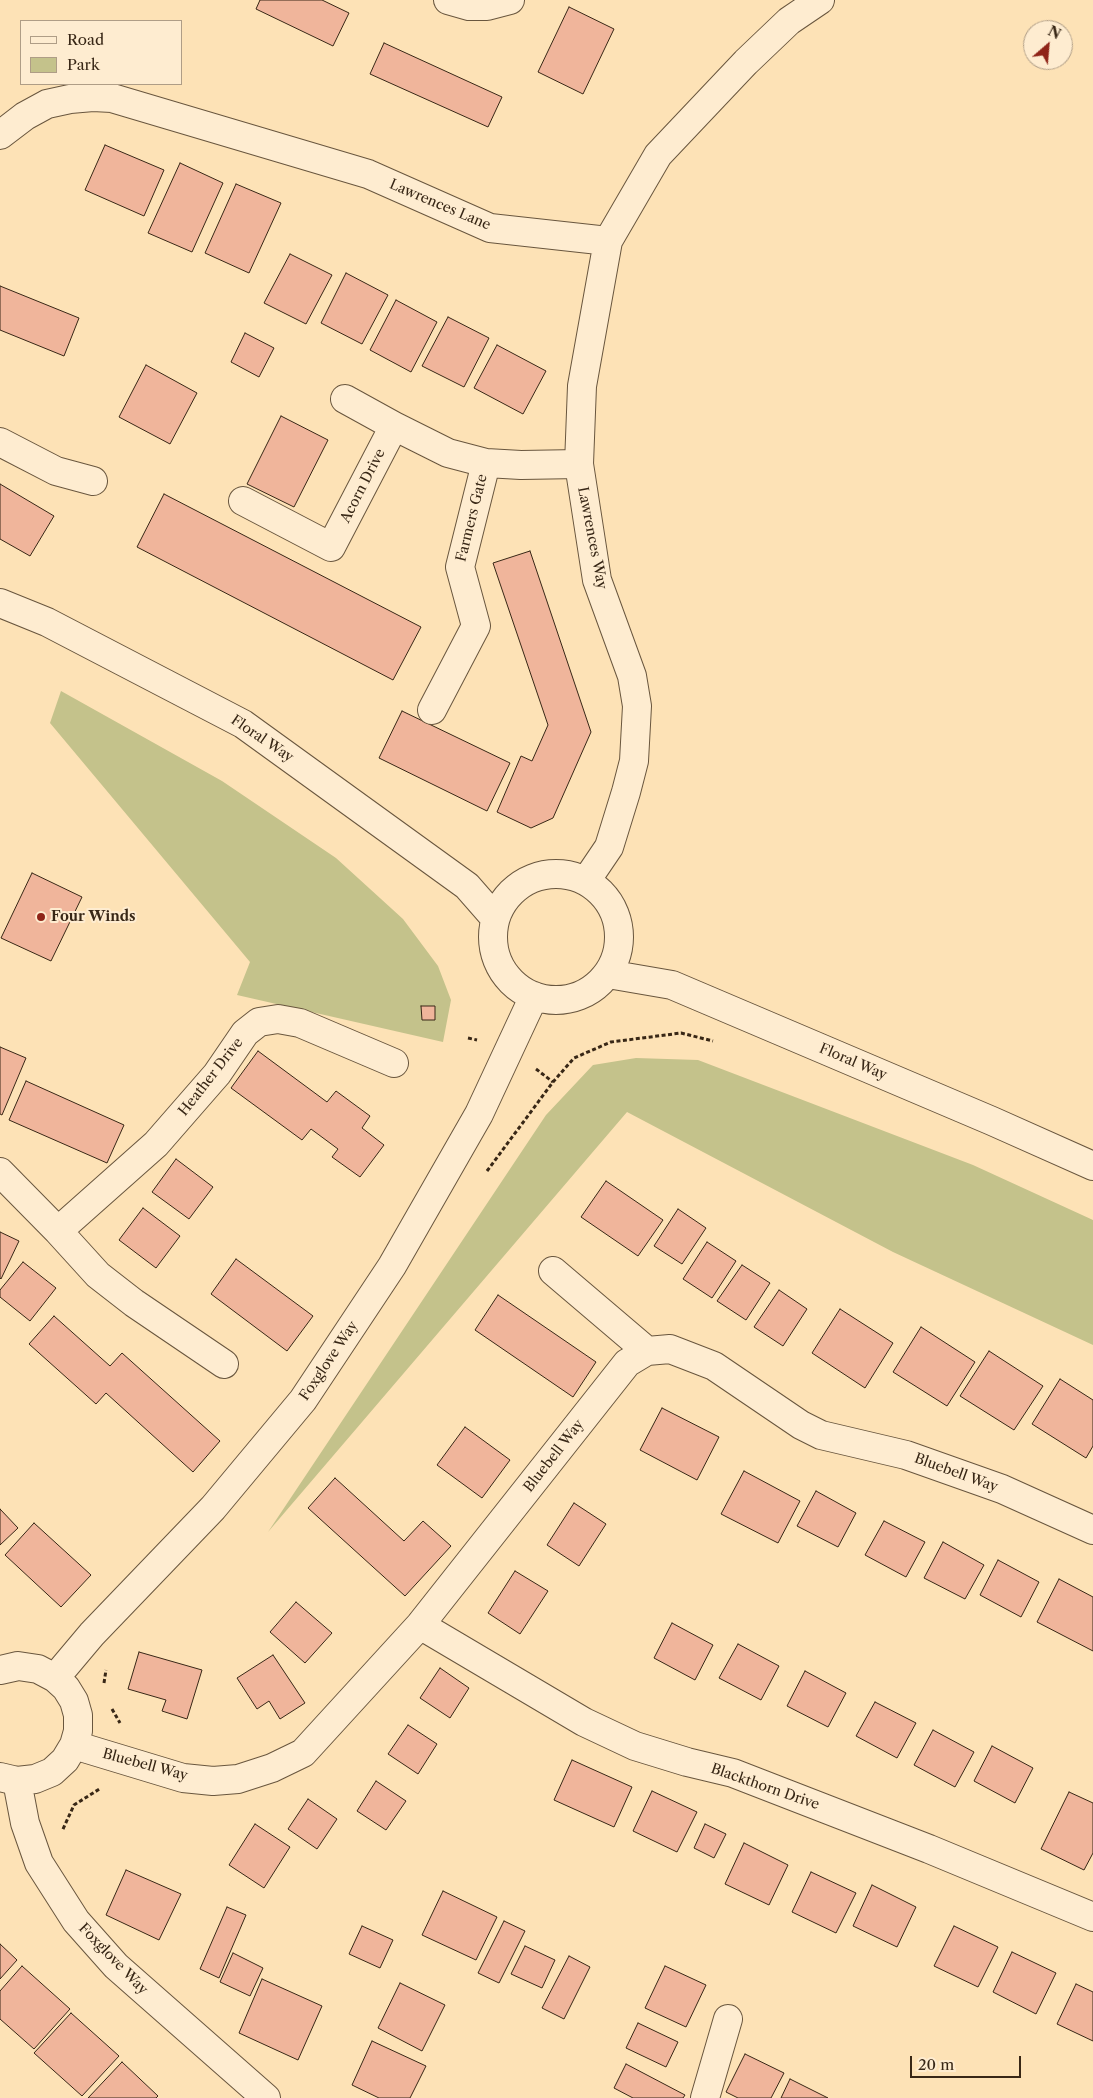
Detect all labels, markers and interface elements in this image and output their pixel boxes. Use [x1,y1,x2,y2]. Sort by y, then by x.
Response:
legend [20,20,182,85]
north arrow [1023,20,1073,70]
text: N [1045,22,1064,43]
text: Road [67,30,104,49]
text: Park [67,55,100,74]
street label: Lawrences Lane [387,176,493,234]
street label: Acorn Drive [337,446,389,526]
street label: Farmers Gate [453,472,491,564]
street label: Lawrences Way [574,485,610,591]
street label: Floral Way [228,712,296,766]
place label: Four Winds [51,909,136,925]
marker: Four Winds [35,911,47,923]
street label: Heather Drive [175,1035,247,1119]
street label: Floral Way [817,1040,889,1084]
street label: Foxglove Way [296,1318,362,1404]
street label: Bluebell Way [520,1416,588,1496]
street label: Bluebell Way [912,1450,1000,1496]
street label: Bluebell Way [101,1746,189,1784]
street label: Blackthorn Drive [709,1761,821,1813]
street label: Foxglove Way [75,1920,151,1998]
scale bar [913,2046,1024,2078]
text: 20 m [918,2055,954,2074]

